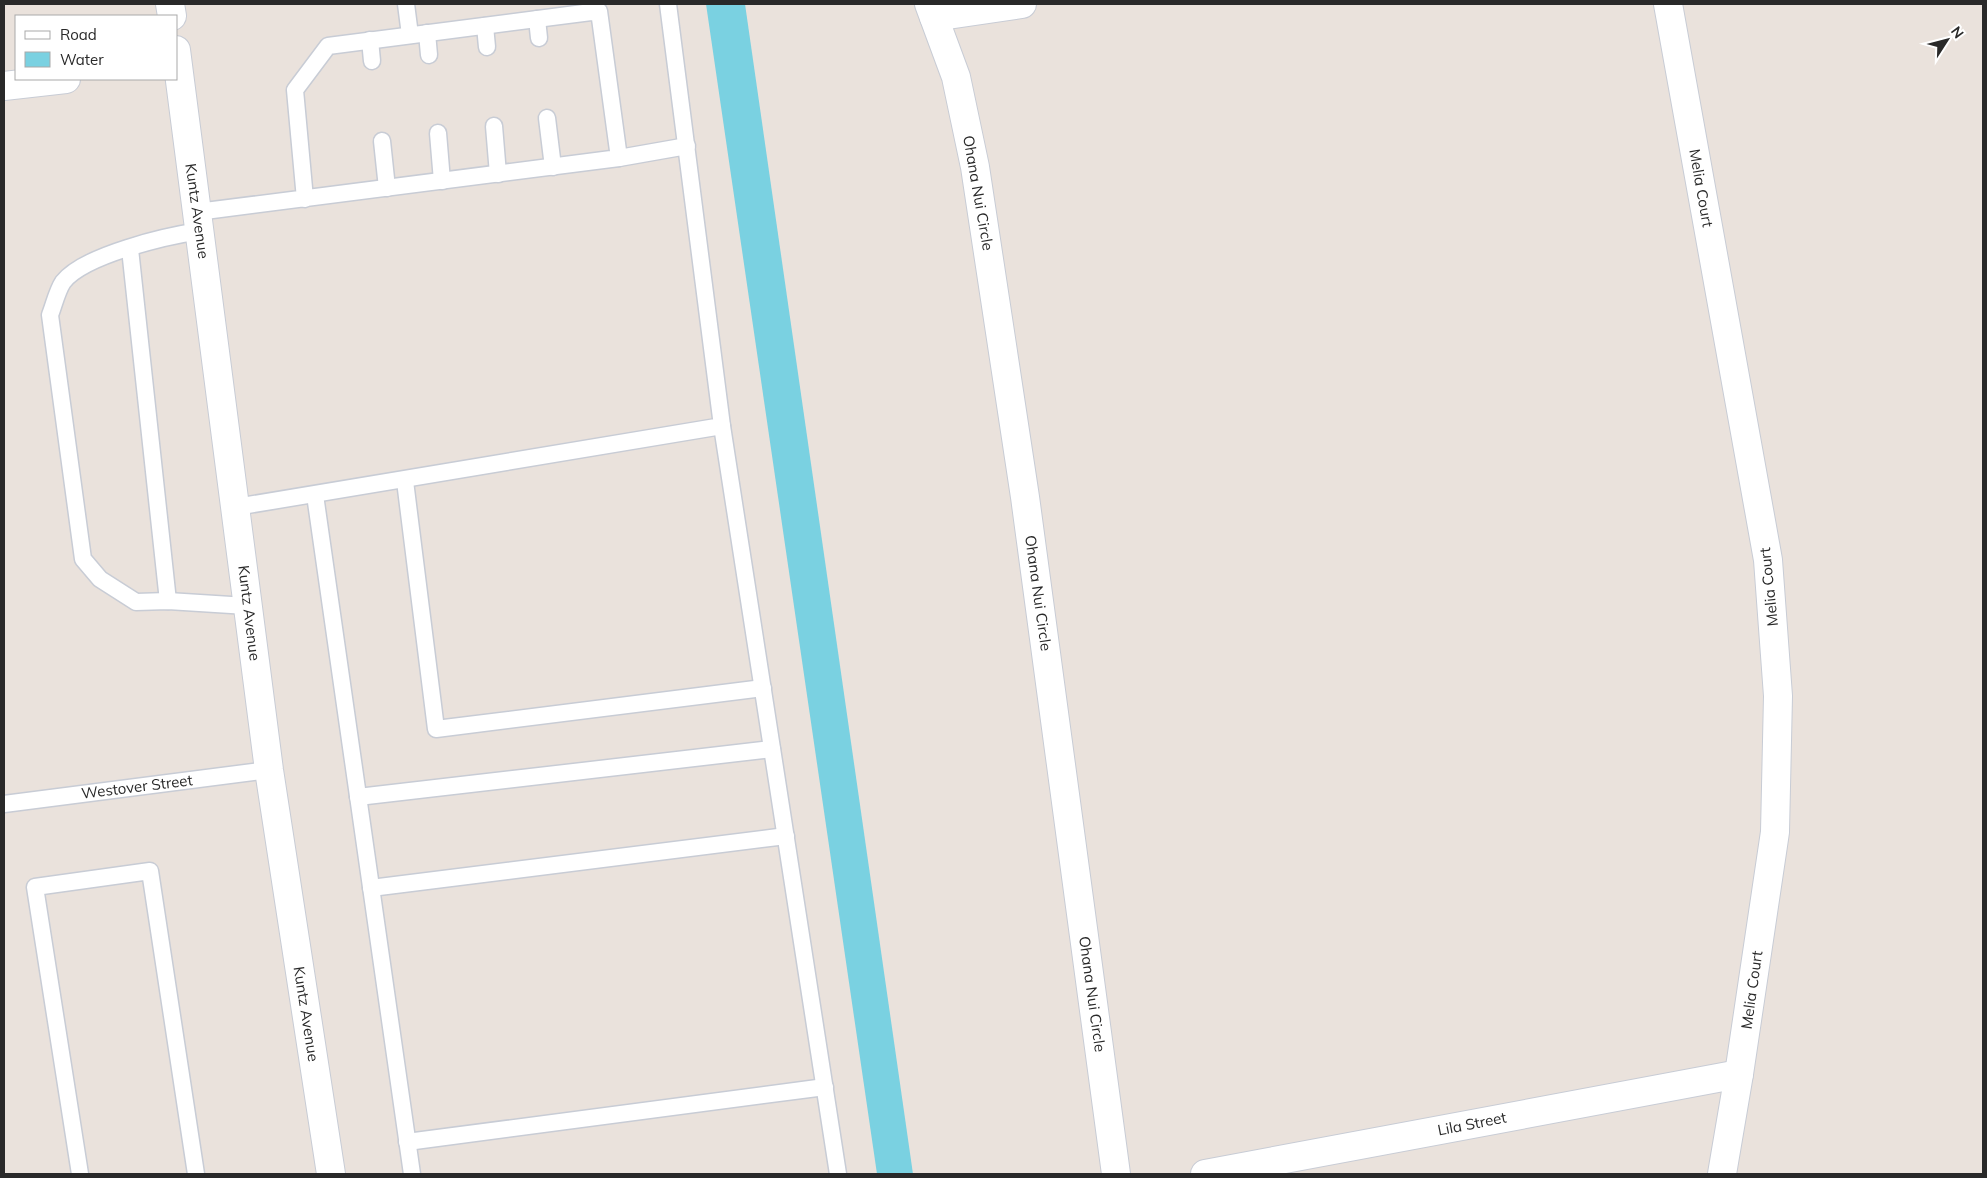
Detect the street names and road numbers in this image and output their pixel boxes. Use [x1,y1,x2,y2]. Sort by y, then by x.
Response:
street label: Ohana Nui Circle [959,134,998,252]
street label: Melia Court [1685,147,1718,229]
street label: Kuntz Avenue [181,162,214,260]
street label: Ohana Nui Circle [1021,534,1056,652]
street label: Melia Court [1755,547,1782,627]
street label: Kuntz Avenue [234,564,265,662]
street label: Westover Street [80,770,194,803]
street label: Ohana Nui Circle [1075,935,1110,1053]
street label: Melia Court [1737,949,1766,1030]
street label: Kuntz Avenue [290,965,323,1063]
street label: Lila Street [1436,1108,1508,1139]

